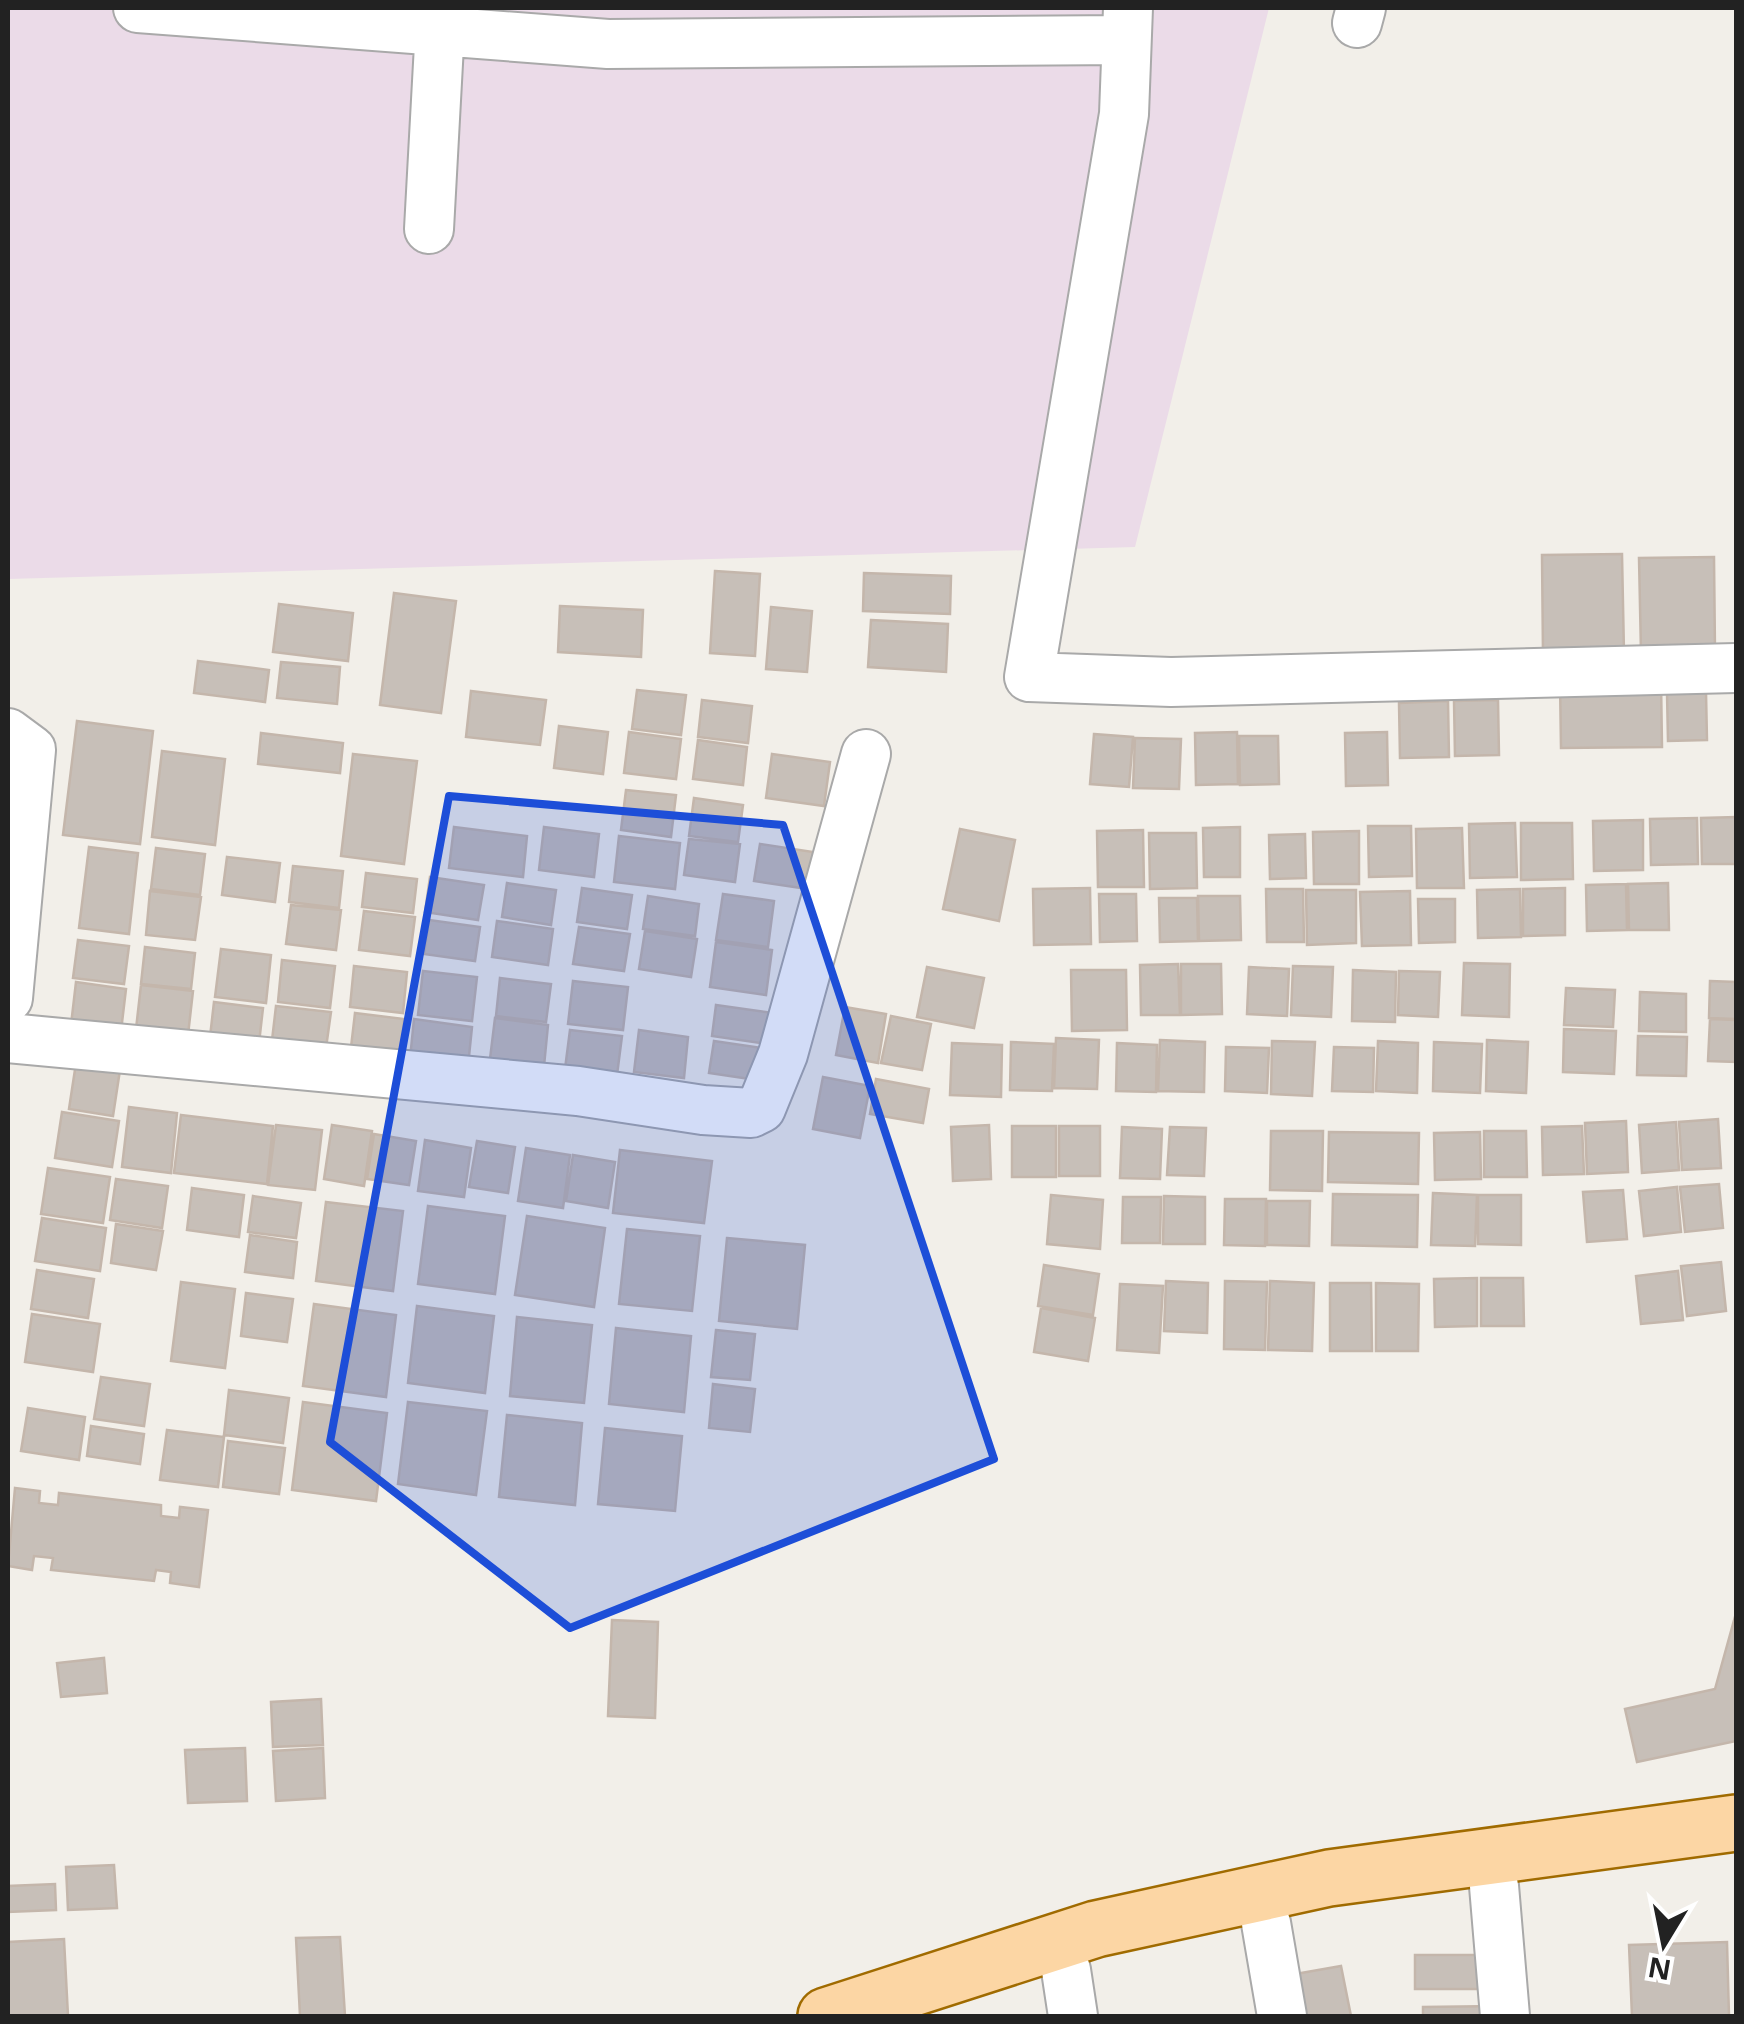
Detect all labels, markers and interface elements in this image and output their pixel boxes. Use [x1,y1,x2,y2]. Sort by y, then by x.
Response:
north arrow [1614,1894,1714,1994]
text: N [1645,1949,1674,1990]

